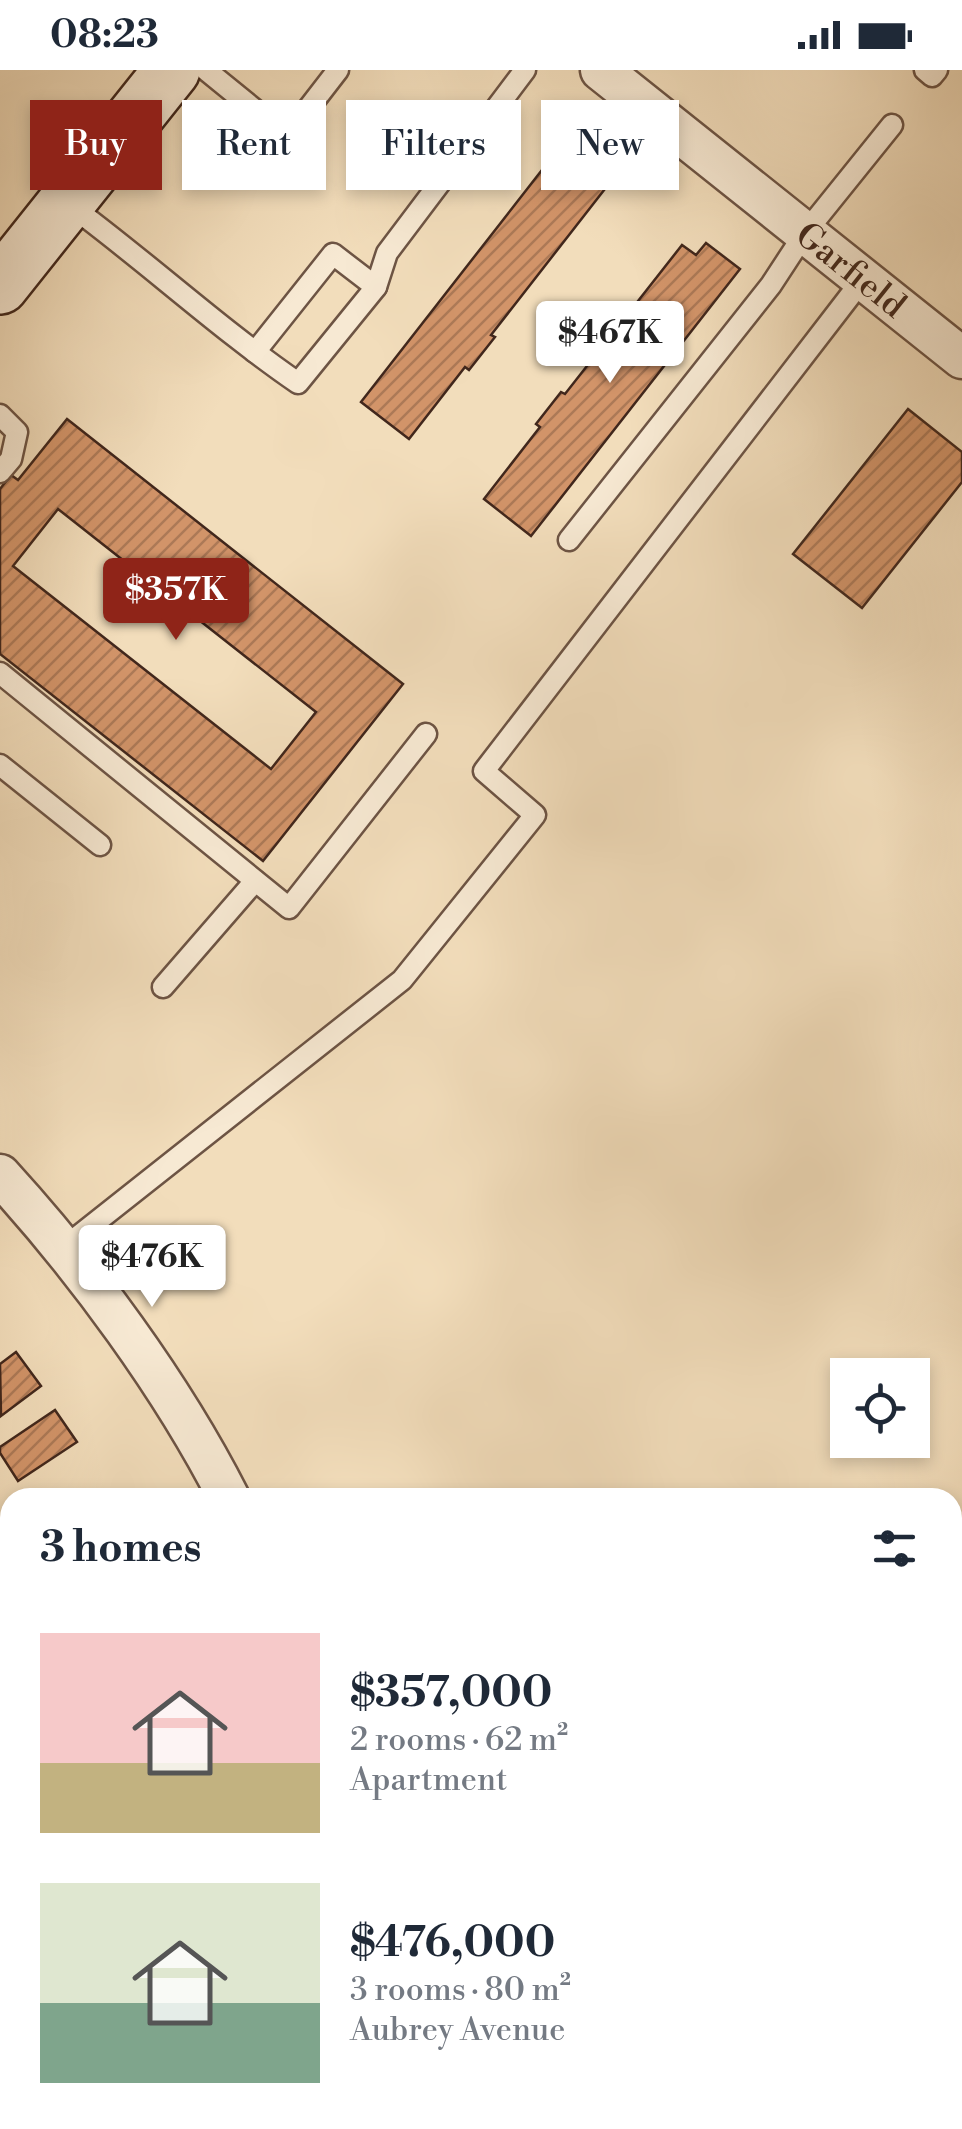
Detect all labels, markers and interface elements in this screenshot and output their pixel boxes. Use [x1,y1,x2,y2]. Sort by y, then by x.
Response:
text: 08:23 [50,12,159,59]
chip: Buy [30,100,162,190]
chip: Rent [182,100,326,190]
chip: Filters [346,100,521,190]
chip: New [541,100,679,190]
street label: Garfield [786,214,914,328]
pin: $467K [540,301,680,386]
text: $467K [558,313,662,353]
pin: $357K [106,558,246,643]
text: $357K [125,570,227,610]
pin: $476K [82,1225,222,1310]
text: $476K [101,1237,203,1277]
map controls [830,1358,930,1458]
button: locate [830,1358,930,1458]
icon: filters [867,1521,922,1576]
text: 3 homes [40,1522,202,1575]
text: $357,000 [350,1667,552,1720]
icon: home [120,1673,240,1793]
text: 2 rooms · 62 m² [350,1720,568,1760]
text: Apartment [350,1760,507,1800]
text: $476,000 [350,1917,555,1970]
icon: home [120,1923,240,2043]
text: 3 rooms · 80 m² [350,1970,571,2010]
text: Aubrey Avenue [350,2010,565,2050]

